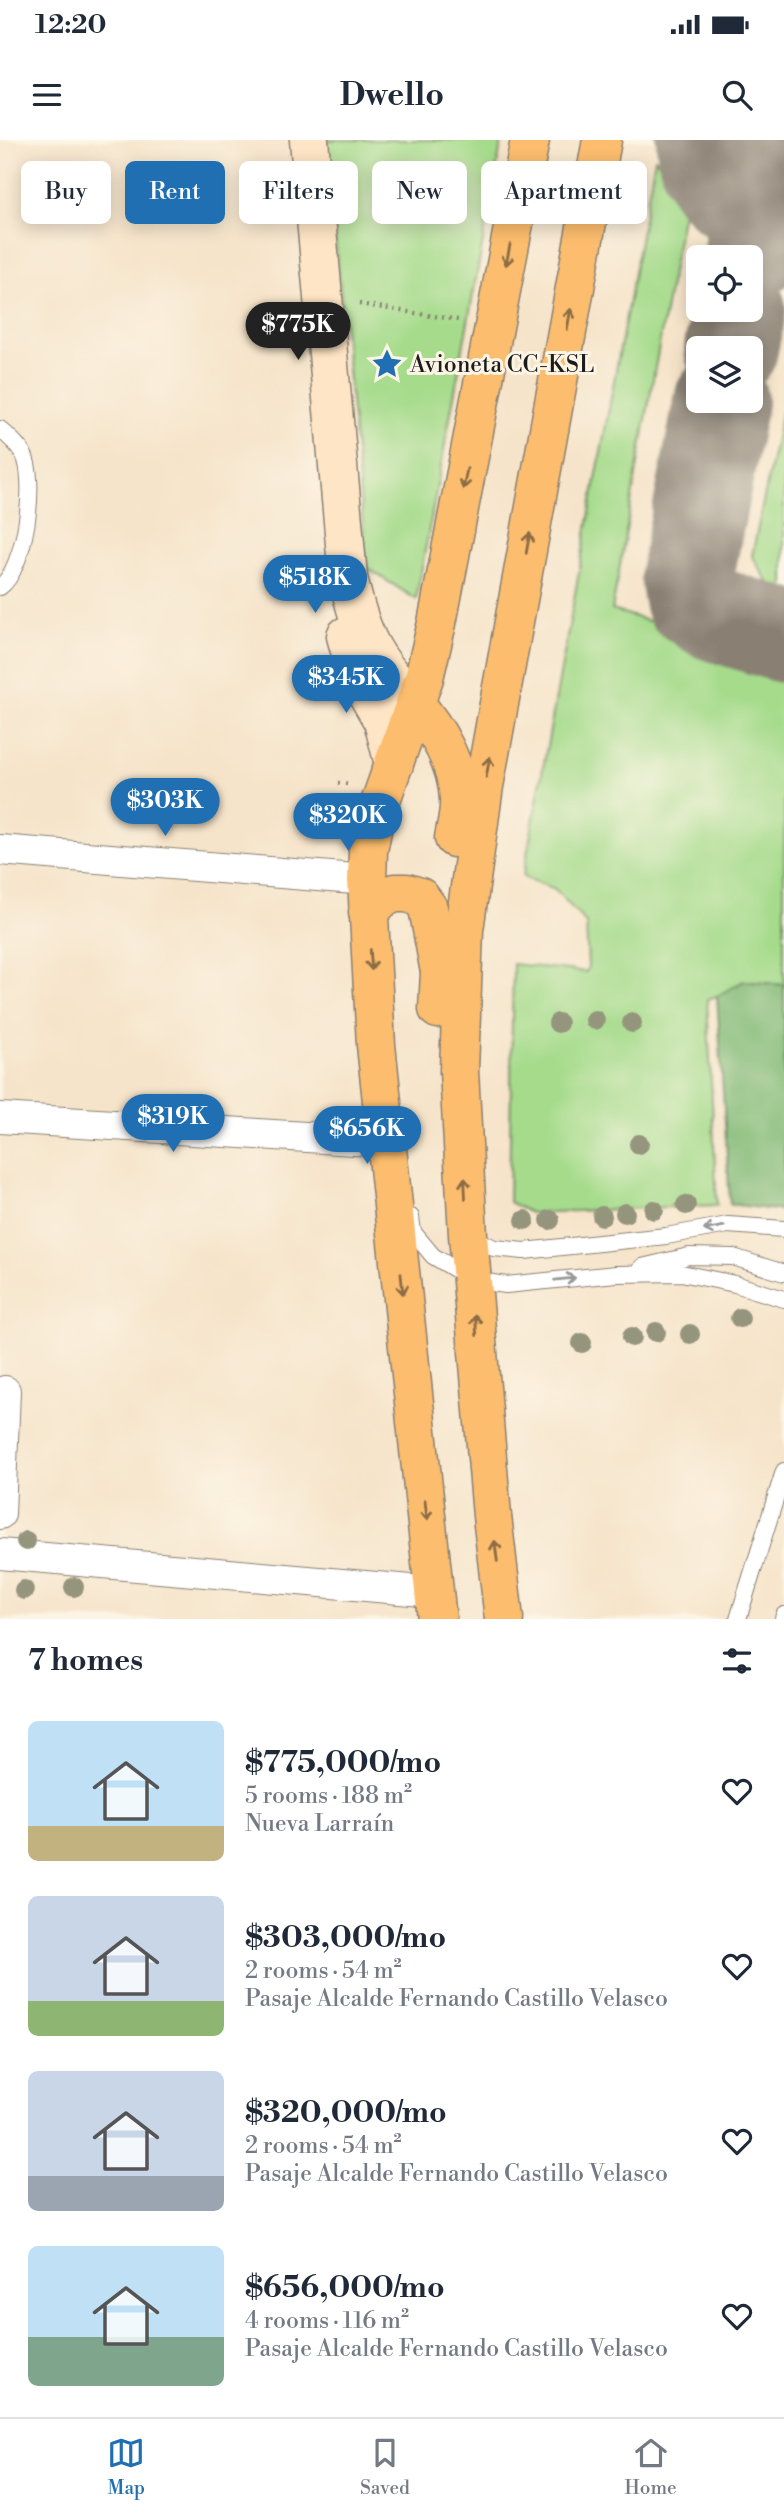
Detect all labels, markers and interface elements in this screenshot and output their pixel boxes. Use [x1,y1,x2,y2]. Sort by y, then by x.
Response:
text: 12:20 [35,9,107,41]
text: Dwello [340,75,444,115]
icon: menu [28,76,66,114]
icon: search [718,76,756,114]
chip: Buy [21,161,111,224]
chip: Rent [125,161,225,224]
chip: Filters [239,161,358,224]
chip: New [372,161,467,224]
chip: Apartment [481,161,647,224]
one-way arrow [501,243,514,266]
map controls [686,245,763,413]
button: locate [686,245,763,322]
pin: $775K [249,302,347,362]
one-way arrow [563,308,576,331]
text: $775K [262,311,334,339]
button: layers [686,336,763,413]
place icon: Avioneta CC-KSL [370,347,404,381]
place label: Avioneta CC-KSL [409,351,594,379]
one-way arrow [458,467,471,489]
one-way arrow [522,532,536,555]
pin: $518K [266,556,364,615]
text: $518K [279,564,351,592]
pin: $345K [297,656,395,715]
text: $345K [308,664,384,692]
one-way arrow [482,756,495,778]
pin: $303K [116,778,214,838]
text: $303K [127,787,203,815]
pin: $320K [299,794,397,853]
text: $320K [309,802,387,830]
one-way arrow [365,948,378,971]
pin: $319K [124,1094,222,1154]
text: $319K [138,1103,208,1131]
pin: $656K [318,1107,416,1166]
text: $656K [329,1115,405,1143]
one-way arrow [458,1177,471,1200]
one-way arrow [703,1222,726,1235]
one-way arrow [395,1272,408,1295]
one-way arrow [553,1272,576,1285]
one-way arrow [469,1313,482,1336]
one-way arrow [419,1499,432,1521]
one-way arrow [489,1540,502,1563]
text: 7 homes [28,1642,143,1680]
icon: filters [718,1642,756,1680]
text: $775,000/mo [245,1744,441,1782]
icon: home [84,1749,168,1833]
icon: heart [718,1772,756,1810]
text: 5 rooms · 188 m² [245,1782,412,1810]
text: Nueva Larraín [245,1810,394,1838]
text: $303,000/mo [245,1919,446,1957]
icon: home [84,1924,168,2008]
icon: heart [718,1947,756,1985]
text: 2 rooms · 54 m² [245,1957,402,1985]
text: Pasaje Alcalde Fernando Castillo Velasco [245,1985,668,2013]
text: $320,000/mo [245,2094,447,2132]
icon: home [84,2099,168,2183]
icon: heart [718,2122,756,2160]
text: 2 rooms · 54 m² [245,2132,402,2160]
text: Pasaje Alcalde Fernando Castillo Velasco [245,2160,668,2188]
text: $656,000/mo [245,2269,445,2307]
icon: home [84,2274,168,2358]
icon: heart [718,2297,756,2335]
text: 4 rooms · 116 m² [245,2307,409,2335]
text: Pasaje Alcalde Fernando Castillo Velasco [245,2335,668,2363]
tab: Map [107,2434,145,2500]
tab: Saved [360,2434,410,2500]
tab: Home [625,2434,677,2500]

